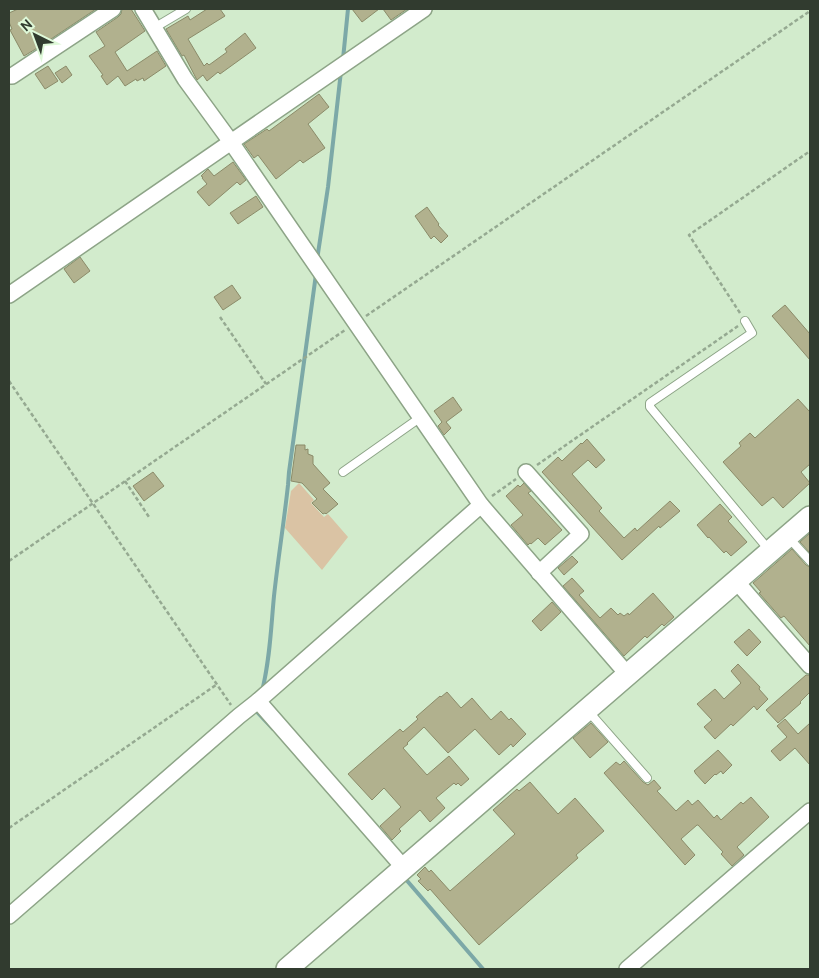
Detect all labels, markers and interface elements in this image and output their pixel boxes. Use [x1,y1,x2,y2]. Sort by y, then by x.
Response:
north arrow [10,10,60,60]
text: N [17,15,36,35]

